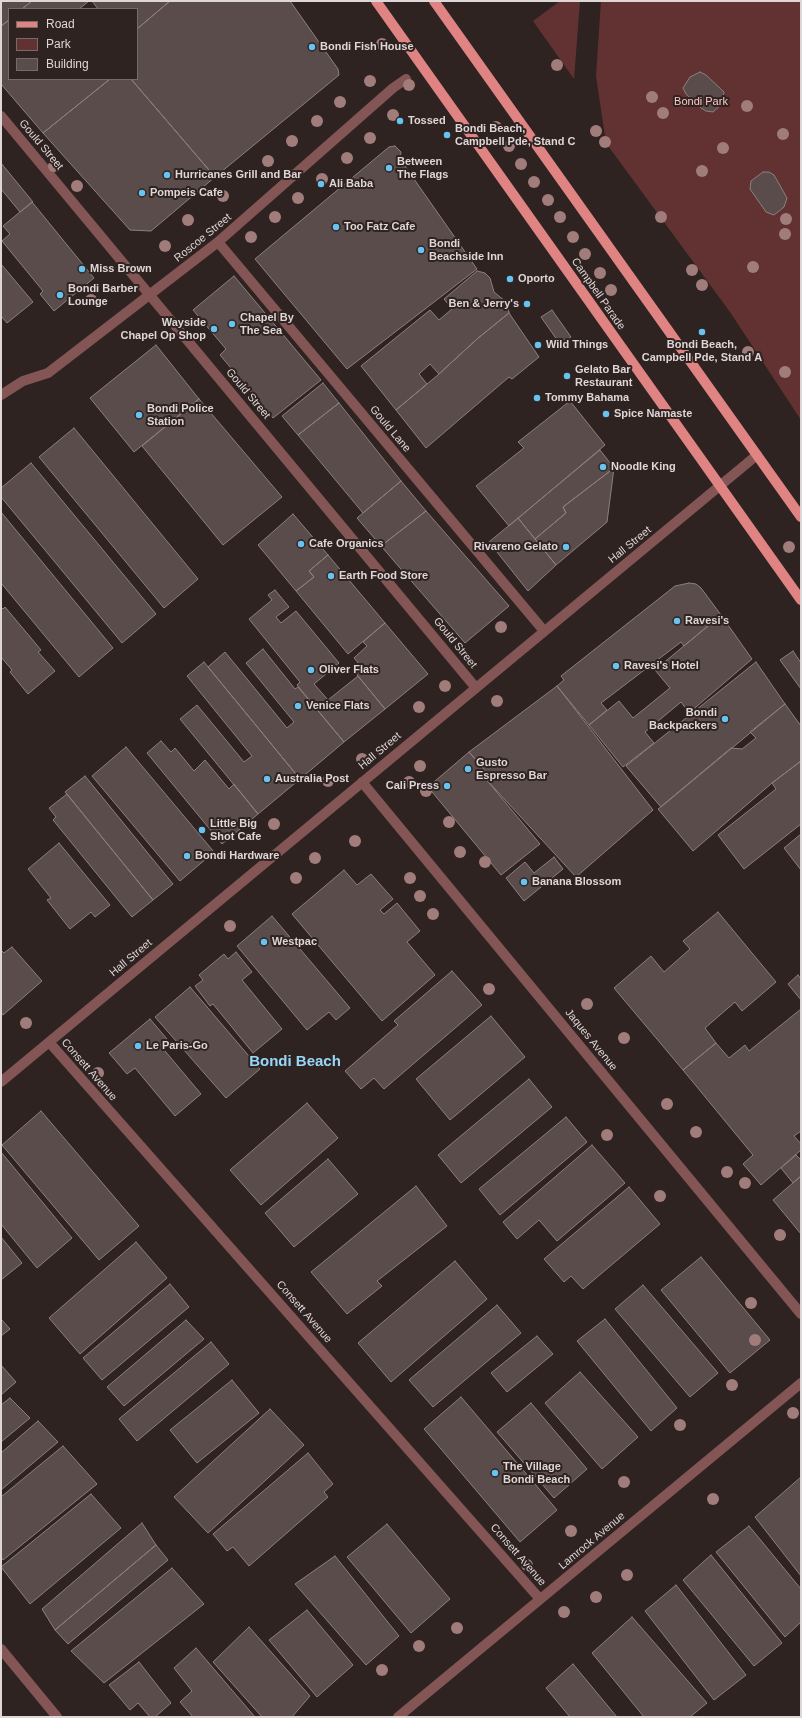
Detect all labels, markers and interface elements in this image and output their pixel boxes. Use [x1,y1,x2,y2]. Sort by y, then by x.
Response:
legend [8,8,138,80]
text: Road [46,17,75,31]
text: Park [46,37,71,51]
place label: Bondi Fish House [320,40,414,54]
marker: Bondi Fish House [307,42,317,52]
text: Building [46,57,89,71]
park label: Bondi Park [674,95,728,109]
place label: Tossed [408,114,446,128]
marker: Tossed [395,116,405,126]
street label: Gould Street [16,117,66,173]
place label: Bondi Beach, Campbell Pde, Stand C [455,122,575,148]
marker: Bondi Beach, Campbell Pde, Stand C [442,130,452,140]
place label: Between The Flags [397,155,448,181]
marker: Between The Flags [384,163,394,173]
place label: Hurricanes Grill and Bar [175,168,302,182]
marker: Hurricanes Grill and Bar [162,170,172,180]
place label: Ali Baba [329,177,373,191]
marker: Ali Baba [316,179,326,189]
place label: Pompeis Cafe [150,186,223,200]
marker: Pompeis Cafe [137,188,147,198]
street label: Roscoe Street [172,211,234,265]
place label: Too Fatz Cafe [344,220,415,234]
marker: Too Fatz Cafe [331,222,341,232]
place label: Bondi Beachside Inn [429,237,504,263]
marker: Bondi Beachside Inn [416,245,426,255]
street label: Campbell Parade [568,255,628,333]
place label: Miss Brown [90,262,152,276]
marker: Miss Brown [77,264,87,274]
place label: Oporto [518,272,555,286]
marker: Oporto [505,274,515,284]
place label: Bondi Barber Lounge [68,282,138,308]
marker: Bondi Barber Lounge [55,290,65,300]
place label: Ben & Jerry's [449,297,519,311]
marker: Ben & Jerry's [522,299,532,309]
place label: Chapel By The Sea [240,311,294,337]
place label: Wayside Chapel Op Shop [120,316,206,342]
marker: Chapel By The Sea [227,319,237,329]
marker: Wayside Chapel Op Shop [209,324,219,334]
marker: Bondi Beach, Campbell Pde, Stand A [697,327,707,337]
place label: Wild Things [546,338,608,352]
place label: Bondi Beach, Campbell Pde, Stand A [642,338,762,364]
marker: Wild Things [533,340,543,350]
place label: Gelato Bar Restaurant [575,363,632,389]
street label: Gould Street [223,366,273,422]
marker: Gelato Bar Restaurant [562,371,572,381]
place label: Tommy Bahama [545,391,629,405]
marker: Tommy Bahama [532,393,542,403]
place label: Bondi Police Station [147,402,214,428]
street label: Gould Lane [367,403,413,455]
place label: Spice Namaste [614,407,692,421]
marker: Spice Namaste [601,409,611,419]
marker: Bondi Police Station [134,410,144,420]
place label: Noodle King [611,460,676,474]
marker: Noodle King [598,462,608,472]
street label: Hall Street [606,524,654,566]
place label: Cafe Organics [309,537,384,551]
marker: Cafe Organics [296,539,306,549]
place label: Rivareno Gelato [474,540,558,554]
marker: Rivareno Gelato [561,542,571,552]
place label: Earth Food Store [339,569,428,583]
marker: Earth Food Store [326,571,336,581]
place label: Ravesi's [685,614,729,628]
street label: Gould Street [430,615,480,671]
marker: Ravesi's [672,616,682,626]
place label: Ravesi's Hotel [624,659,699,673]
marker: Ravesi's Hotel [611,661,621,671]
place label: Oliver Flats [319,663,379,677]
marker: Oliver Flats [306,665,316,675]
place label: Venice Flats [306,699,370,713]
marker: Venice Flats [293,701,303,711]
place label: Bondi Backpackers [649,706,717,732]
marker: Bondi Backpackers [720,714,730,724]
street label: Hall Street [356,729,404,773]
place label: Gusto Espresso Bar [476,756,547,782]
marker: Gusto Espresso Bar [463,764,473,774]
place label: Australia Post [275,772,349,786]
marker: Australia Post [262,774,272,784]
place label: Cali Press [386,779,439,793]
marker: Cali Press [442,781,452,791]
place label: Little Big Shot Cafe [210,817,261,843]
marker: Little Big Shot Cafe [197,825,207,835]
place label: Bondi Hardware [195,849,279,863]
marker: Bondi Hardware [182,851,192,861]
place label: Banana Blossom [532,875,621,889]
marker: Banana Blossom [519,877,529,887]
place label: Westpac [272,935,317,949]
street label: Hall Street [107,936,155,980]
marker: Westpac [259,937,269,947]
street label: Jaques Avenue [562,1006,620,1074]
street label: Consett Avenue [58,1036,120,1104]
place label: Le Paris-Go [146,1039,208,1053]
marker: Le Paris-Go [133,1041,143,1051]
district label: Bondi Beach [249,1053,341,1071]
street label: Consett Avenue [273,1278,335,1346]
place label: The Village Bondi Beach [503,1460,570,1486]
marker: The Village Bondi Beach [490,1468,500,1478]
street label: Lamrock Avenue [556,1509,628,1573]
street label: Consett Avenue [487,1521,549,1589]

